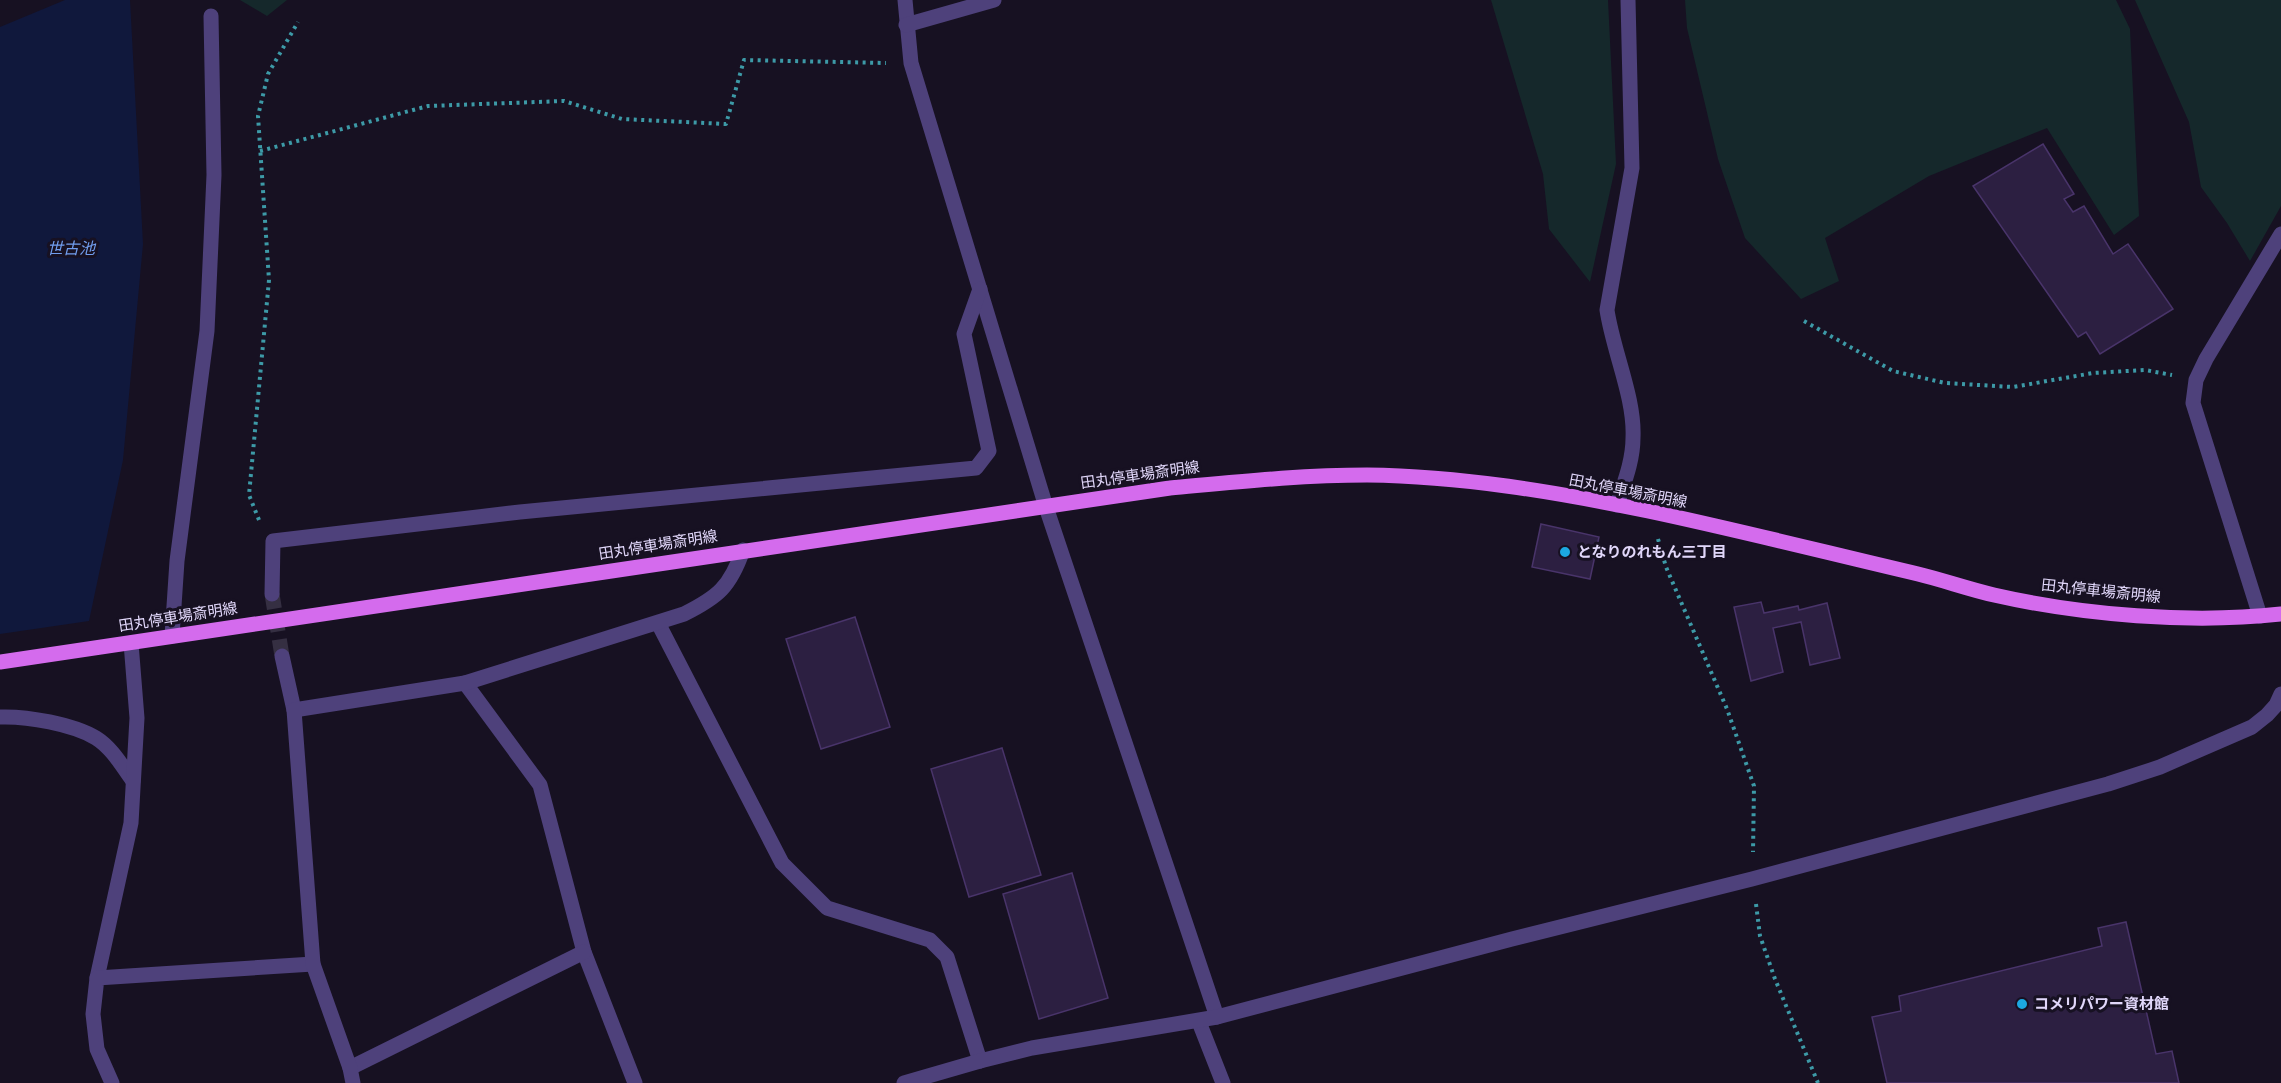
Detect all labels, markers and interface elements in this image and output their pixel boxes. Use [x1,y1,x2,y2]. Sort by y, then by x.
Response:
water label: 世古池 [47,237,97,259]
street label: 田丸停車場斎明線 [1079,456,1201,493]
street label: 田丸停車場斎明線 [1567,469,1689,512]
street label: 田丸停車場斎明線 [597,525,719,564]
place label: となりのれもん三丁目 [1577,541,1727,562]
marker: となりのれもん三丁目 [1558,545,1572,559]
street label: 田丸停車場斎明線 [2040,574,2162,607]
street label: 田丸停車場斎明線 [117,597,239,636]
place label: コメリパワー資材館 [2034,993,2169,1014]
marker: コメリパワー資材館 [2015,997,2029,1011]

